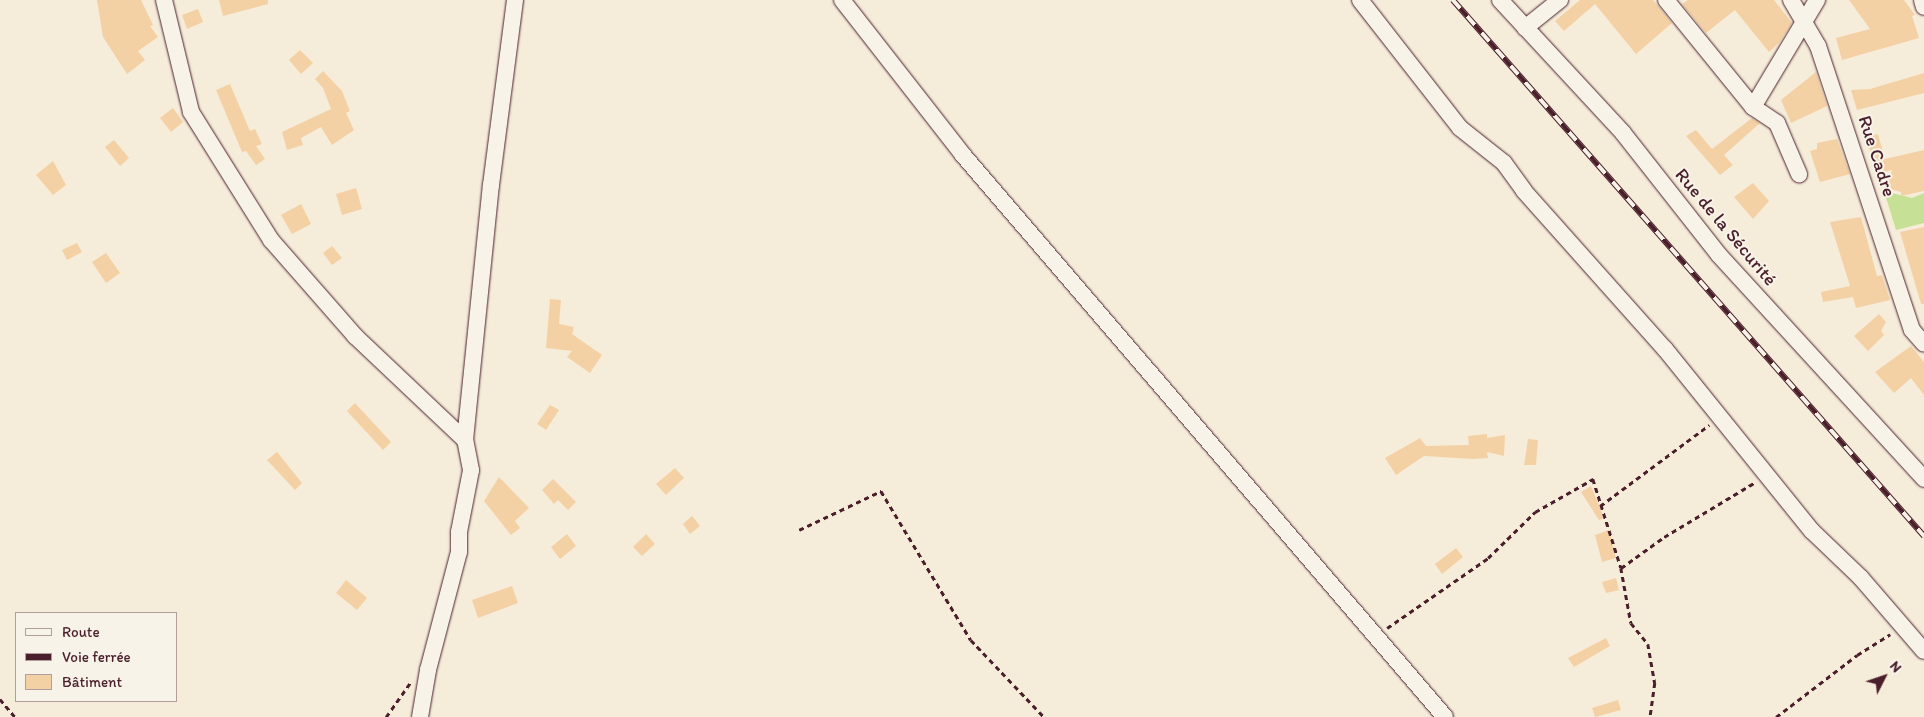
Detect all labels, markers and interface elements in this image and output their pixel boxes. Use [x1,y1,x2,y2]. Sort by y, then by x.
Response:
street label: Rue Cadre [1853,112,1901,200]
street label: Rue de la Sécurité [1670,164,1782,290]
legend [15,612,178,702]
text: Route [62,623,100,641]
text: Voie ferrée [62,648,131,666]
north arrow [1859,652,1909,702]
text: N [1886,658,1905,676]
text: Bâtiment [62,673,122,691]

